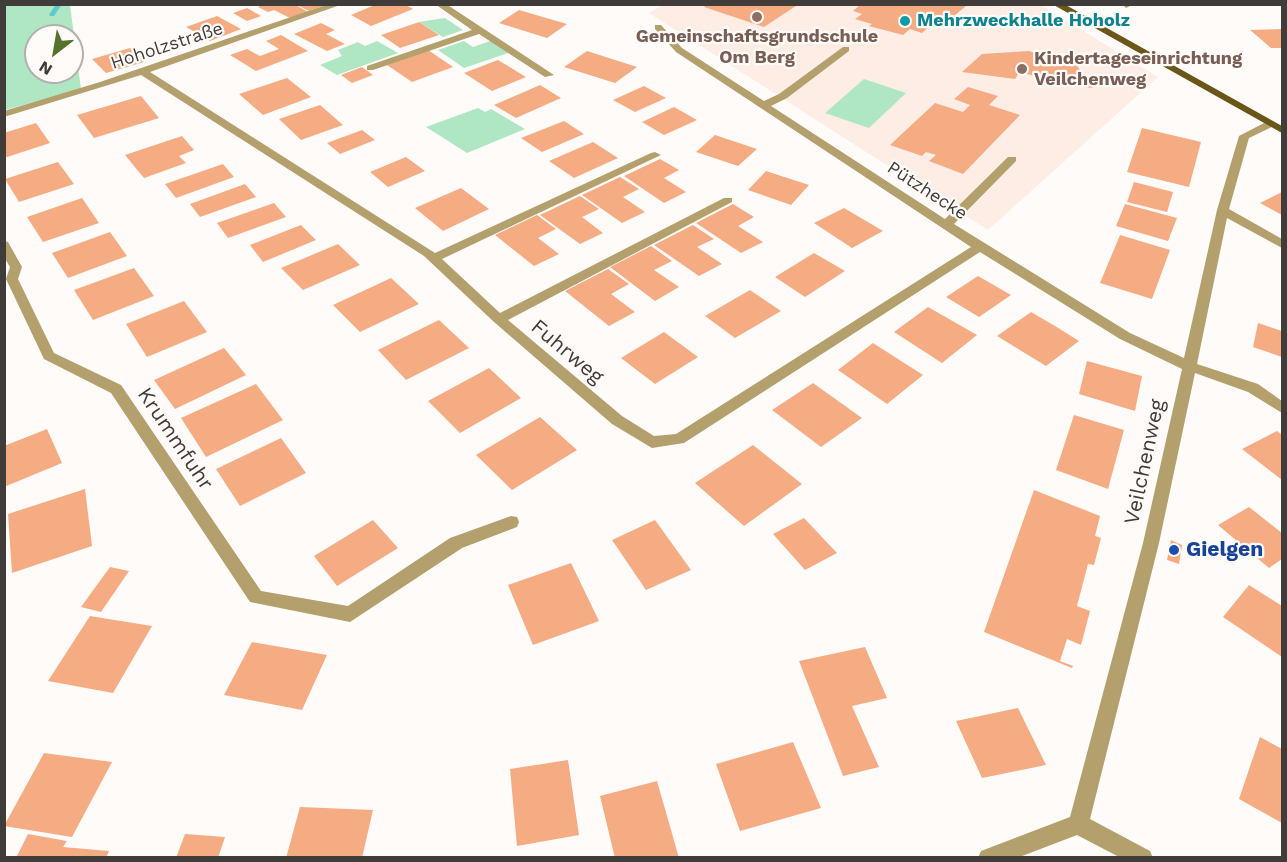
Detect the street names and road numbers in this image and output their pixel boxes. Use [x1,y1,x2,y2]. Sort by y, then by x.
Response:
street label: Hoholzstraße [108,18,226,74]
street label: Pützhecke [883,157,971,225]
street label: Fuhrweg [526,314,608,390]
street label: Krummfuhr [132,383,218,495]
street label: Veilchenweg [1119,397,1171,527]

